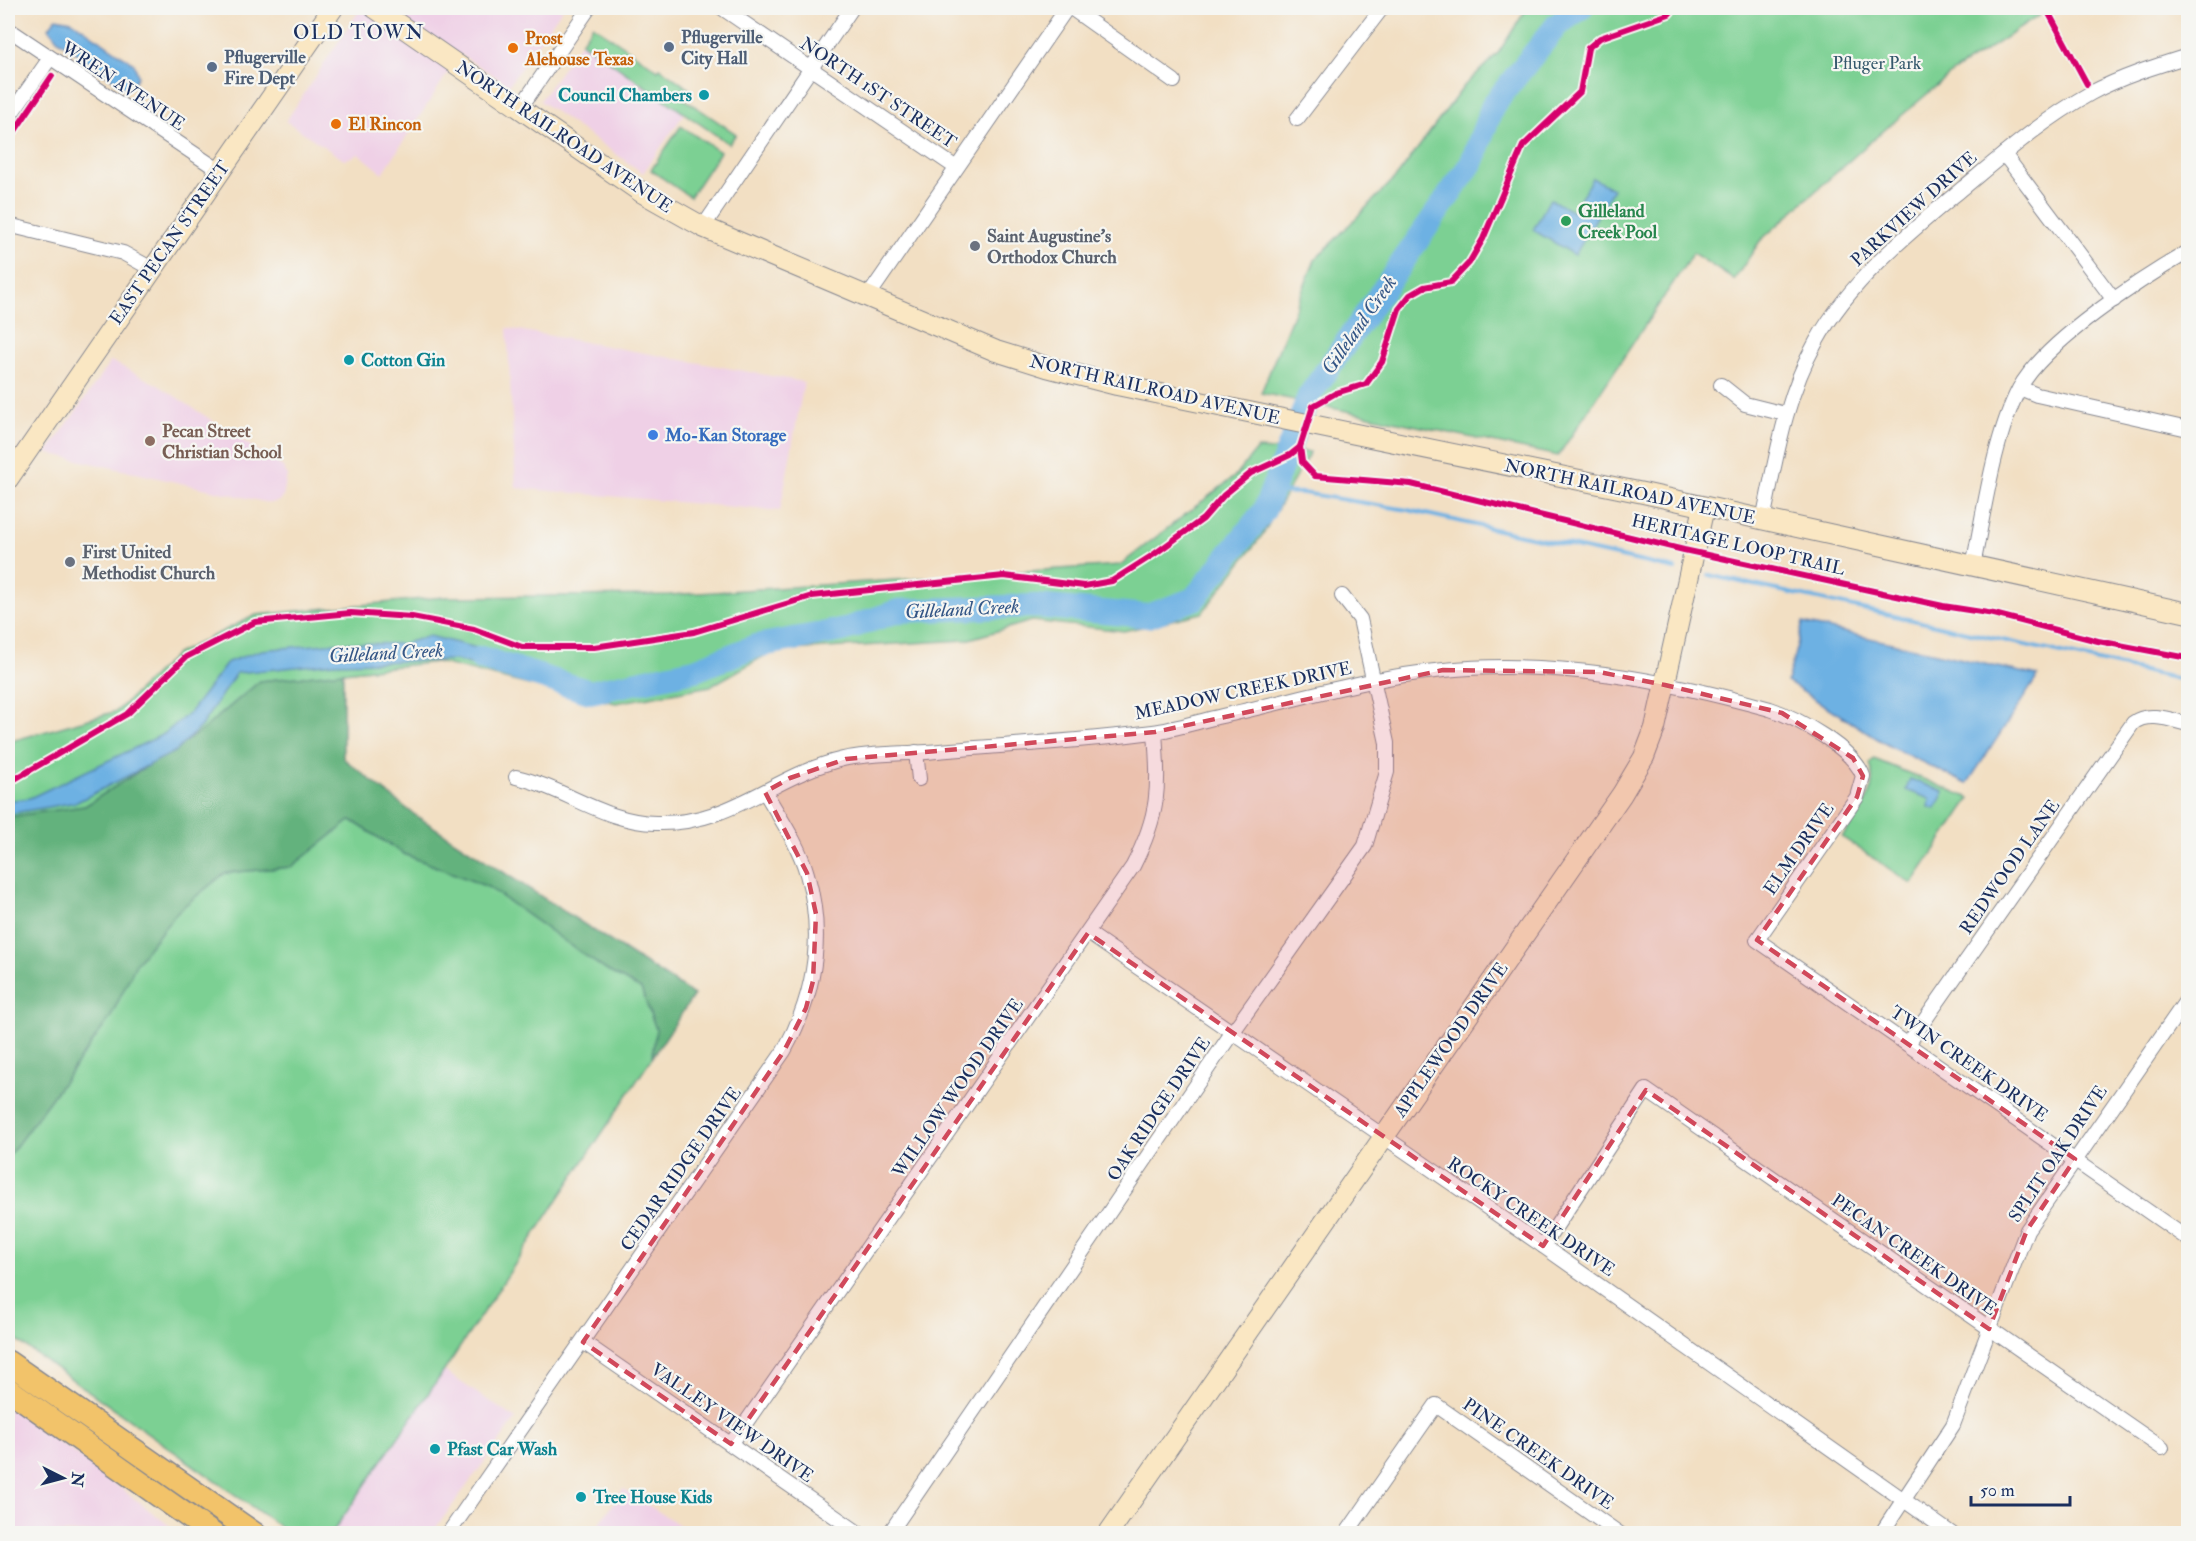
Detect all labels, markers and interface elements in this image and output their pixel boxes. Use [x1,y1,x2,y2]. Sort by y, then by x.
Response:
district label: OLD TOWN [293,20,425,45]
place label: Pflugerville City Hall [681,26,763,70]
place label: Prost Alehouse Texas [524,27,634,71]
street label: NORTH 1ST STREET [795,32,961,154]
street label: WREN AVENUE [56,36,189,136]
marker: Pflugerville City Hall [662,40,676,54]
marker: Prost Alehouse Texas [506,41,520,55]
place label: Pflugerville Fire Dept [224,46,306,90]
park label: Pfluger Park [1833,52,1922,75]
street label: NORTH RAILROAD AVENUE [451,56,677,218]
marker: Pflugerville Fire Dept [205,60,219,74]
place label: Council Chambers [558,84,692,107]
marker: Council Chambers [697,88,711,102]
place label: El Rincon [348,113,422,136]
marker: El Rincon [329,117,343,131]
street label: PARKVIEW DRIVE [1846,146,1982,272]
street label: EAST PECAN STREET [105,156,236,330]
place label: Gilleland Creek Pool [1578,200,1657,244]
marker: Gilleland Creek Pool [1559,214,1573,228]
place label: Saint Augustine's Orthodox Church [987,225,1117,269]
marker: Saint Augustine's Orthodox Church [968,239,982,253]
water label: Gilleland Creek [1316,271,1402,379]
place label: Cotton Gin [361,349,446,372]
street label: NORTH RAILROAD AVENUE [1028,350,1283,430]
marker: Cotton Gin [342,353,356,367]
place label: Pecan Street Christian School [162,420,282,464]
place label: Mo-Kan Storage [664,424,787,447]
marker: Mo-Kan Storage [646,428,660,442]
marker: Pecan Street Christian School [143,434,157,448]
street label: NORTH RAILROAD AVENUE [1502,454,1758,530]
street label: HERITAGE LOOP TRAIL [1629,509,1847,581]
place label: First United Methodist Church [81,541,216,585]
marker: First United Methodist Church [63,555,77,569]
water label: Gilleland Creek [904,594,1020,624]
water label: Gilleland Creek [328,638,444,668]
street label: MEADOW CREEK DRIVE [1132,657,1354,725]
street label: REDWOOD LANE [1955,795,2065,939]
street label: ELM DRIVE [1759,798,1839,900]
street label: APPLEWOOD DRIVE [1388,958,1513,1123]
street label: WILLOW WOOD DRIVE [887,994,1029,1183]
street label: TWIN CREEK DRIVE [1886,1001,2053,1127]
street label: OAK RIDGE DRIVE [1102,1032,1216,1186]
street label: SPLIT OAK DRIVE [2004,1081,2112,1227]
street label: CEDAR RIDGE DRIVE [615,1082,747,1256]
street label: ROCKY CREEK DRIVE [1443,1152,1619,1282]
street label: PECAN CREEK DRIVE [1827,1189,2001,1321]
street label: VALLEY VIEW DRIVE [646,1358,818,1488]
street label: PINE CREEK DRIVE [1458,1393,1618,1515]
place label: Pfast Car Wash [447,1438,558,1461]
marker: Pfast Car Wash [428,1442,442,1456]
north arrow [33,1448,93,1508]
scale bar [1971,1469,2070,1507]
text: N [66,1470,88,1488]
text: 50 m [1980,1479,2015,1502]
place label: Tree House Kids [592,1486,712,1509]
marker: Tree House Kids [574,1490,588,1504]

